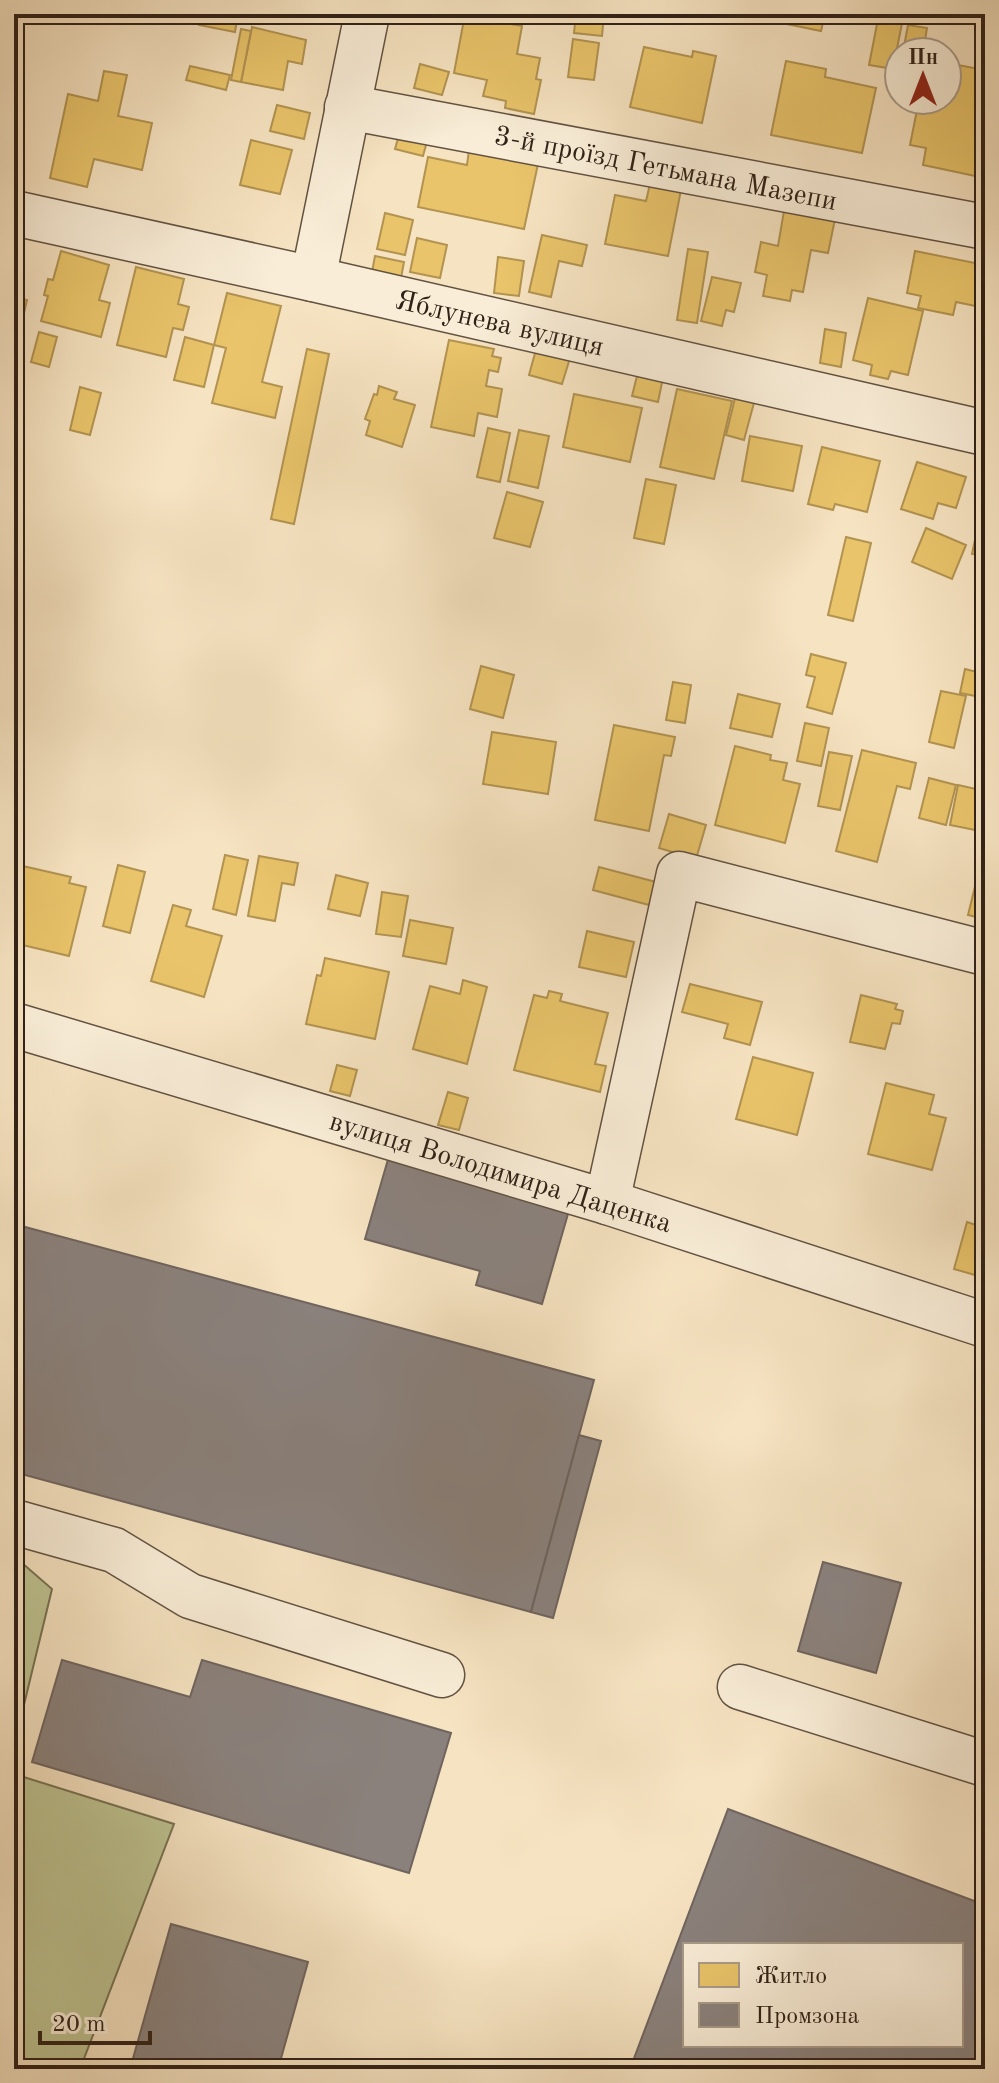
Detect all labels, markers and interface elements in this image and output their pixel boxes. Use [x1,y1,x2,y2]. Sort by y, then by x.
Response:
north arrow [883,36,963,116]
text: Пн [908,47,938,69]
street label: 3-й проїзд Гетьмана Мазепи [492,123,839,217]
street label: Яблунева вулиця [392,287,606,363]
street label: вулиця Володимира Даценка [326,1108,675,1239]
legend [683,1943,963,2047]
text: Житло [755,1965,827,1989]
scale bar [40,1995,150,2045]
text: Промзона [755,2005,860,2029]
text: 20 m [52,2013,106,2037]

